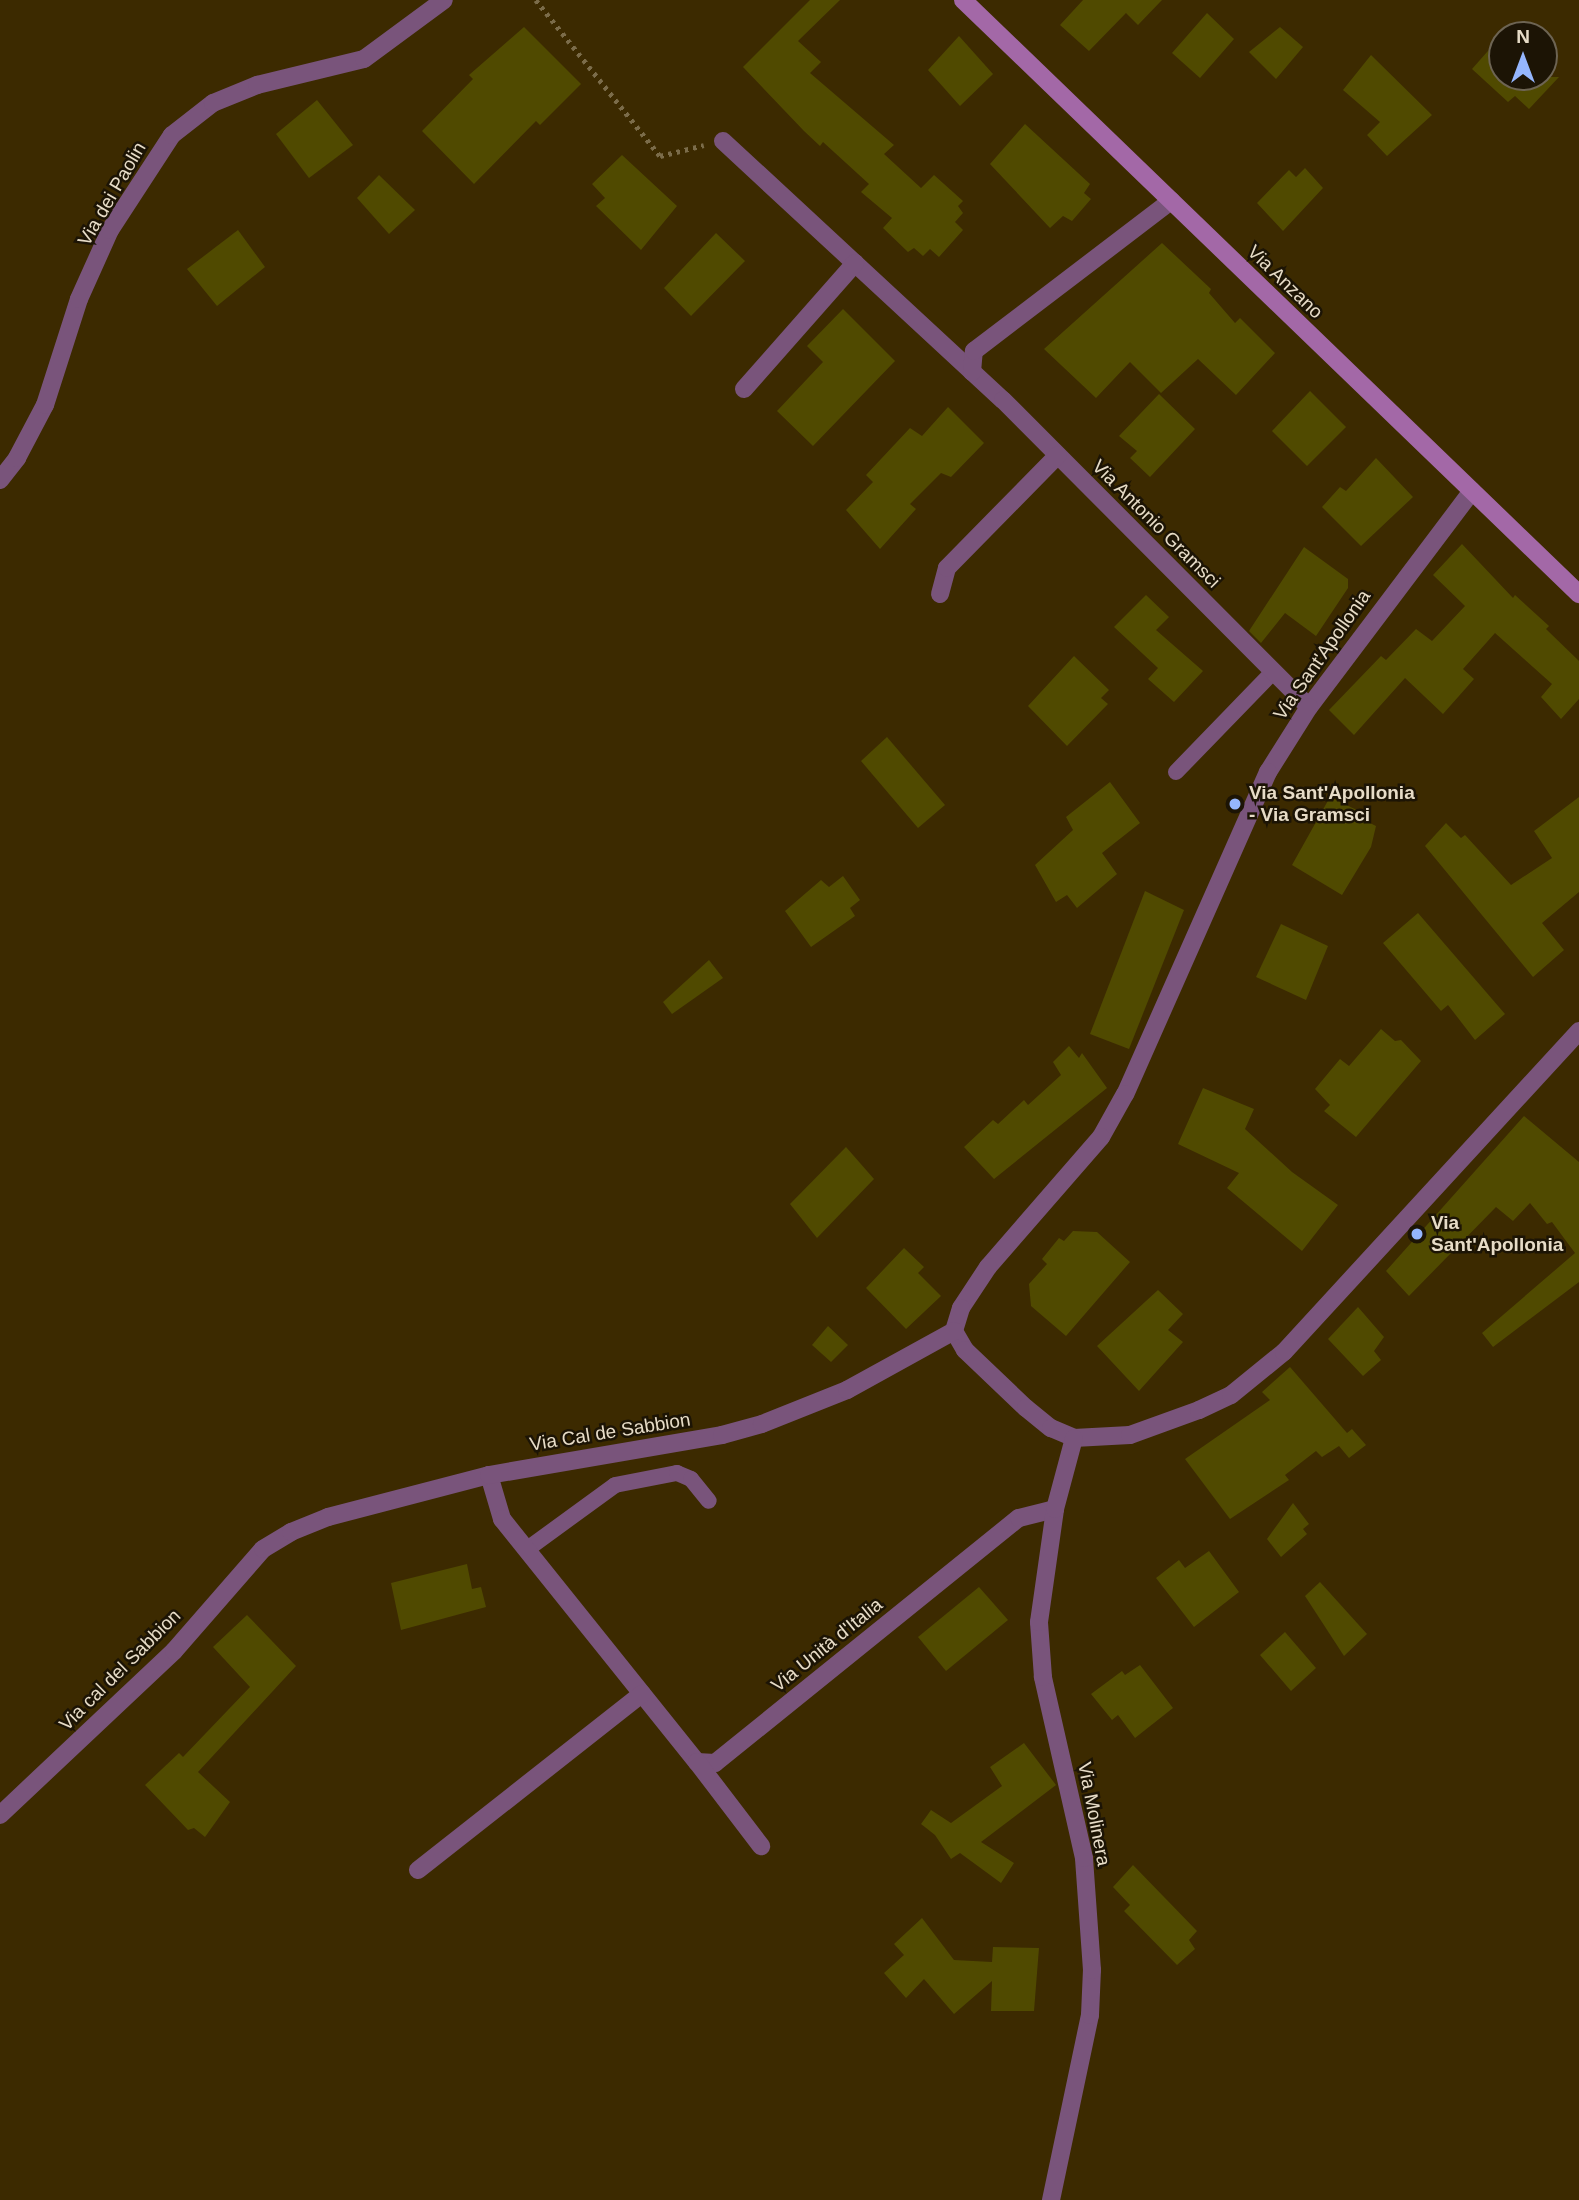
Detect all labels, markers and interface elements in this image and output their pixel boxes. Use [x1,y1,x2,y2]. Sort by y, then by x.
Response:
north arrow [1488,21,1558,91]
text: N [1516,26,1530,47]
street label: Via dei Paolin [73,138,151,250]
street label: Via Anzano [1242,240,1328,324]
street label: Via Antonio Gramsci [1087,455,1225,593]
street label: Via Sant'Apollonia [1269,586,1375,724]
place label: Via Sant'Apollonia - Via Gramsci [1249,782,1415,826]
marker: Via Sant'Apollonia - Via Gramsci [1227,796,1243,812]
place label: Via Sant'Apollonia [1431,1212,1563,1256]
marker: Via Sant'Apollonia [1409,1226,1425,1242]
street label: Via Cal de Sabbion [528,1408,692,1456]
street label: Via Unità d'Italia [767,1593,887,1697]
street label: Via cal del Sabbion [55,1605,185,1735]
street label: Via Molinera [1073,1760,1115,1868]

